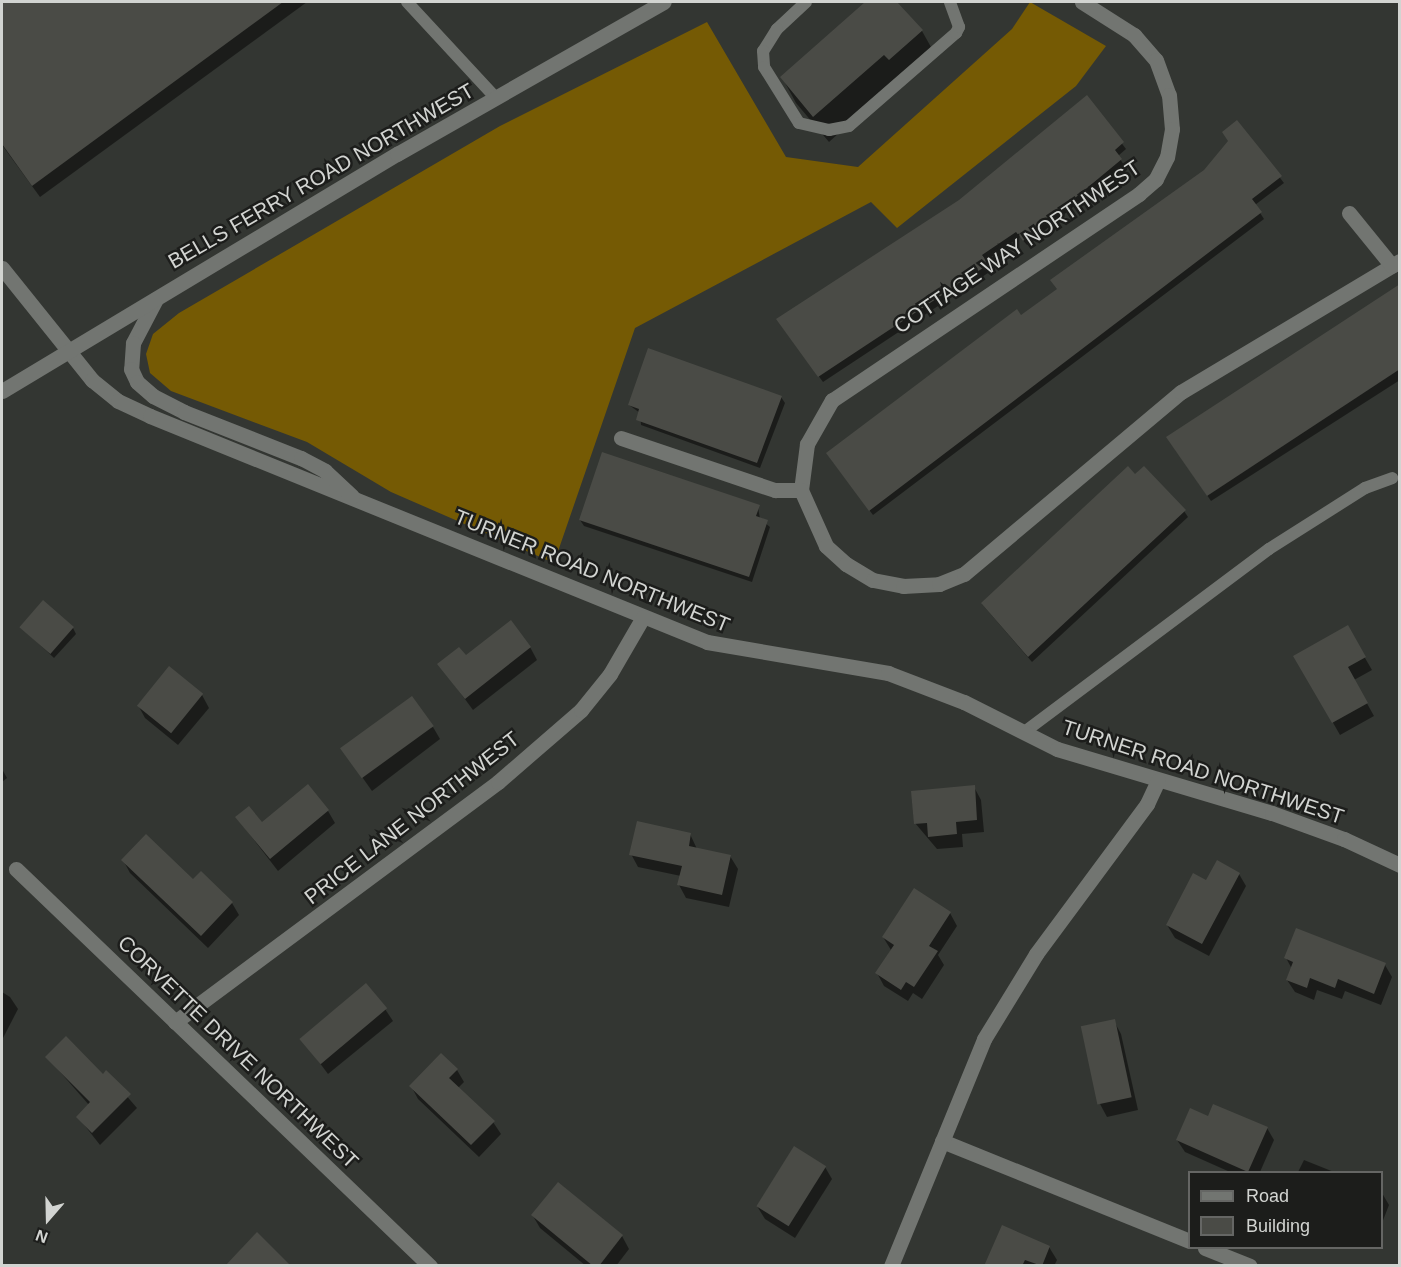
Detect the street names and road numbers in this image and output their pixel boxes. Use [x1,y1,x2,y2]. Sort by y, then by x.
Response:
street label: BELLS FERRY ROAD NORTHWEST [163,78,479,274]
street label: COTTAGE WAY NORTHWEST [889,155,1145,339]
street label: TURNER ROAD NORTHWEST [451,504,733,638]
street label: TURNER ROAD NORTHWEST [1059,714,1347,830]
street label: PRICE LANE NORTHWEST [300,726,524,910]
street label: CORVETTE DRIVE NORTHWEST [112,930,364,1174]

